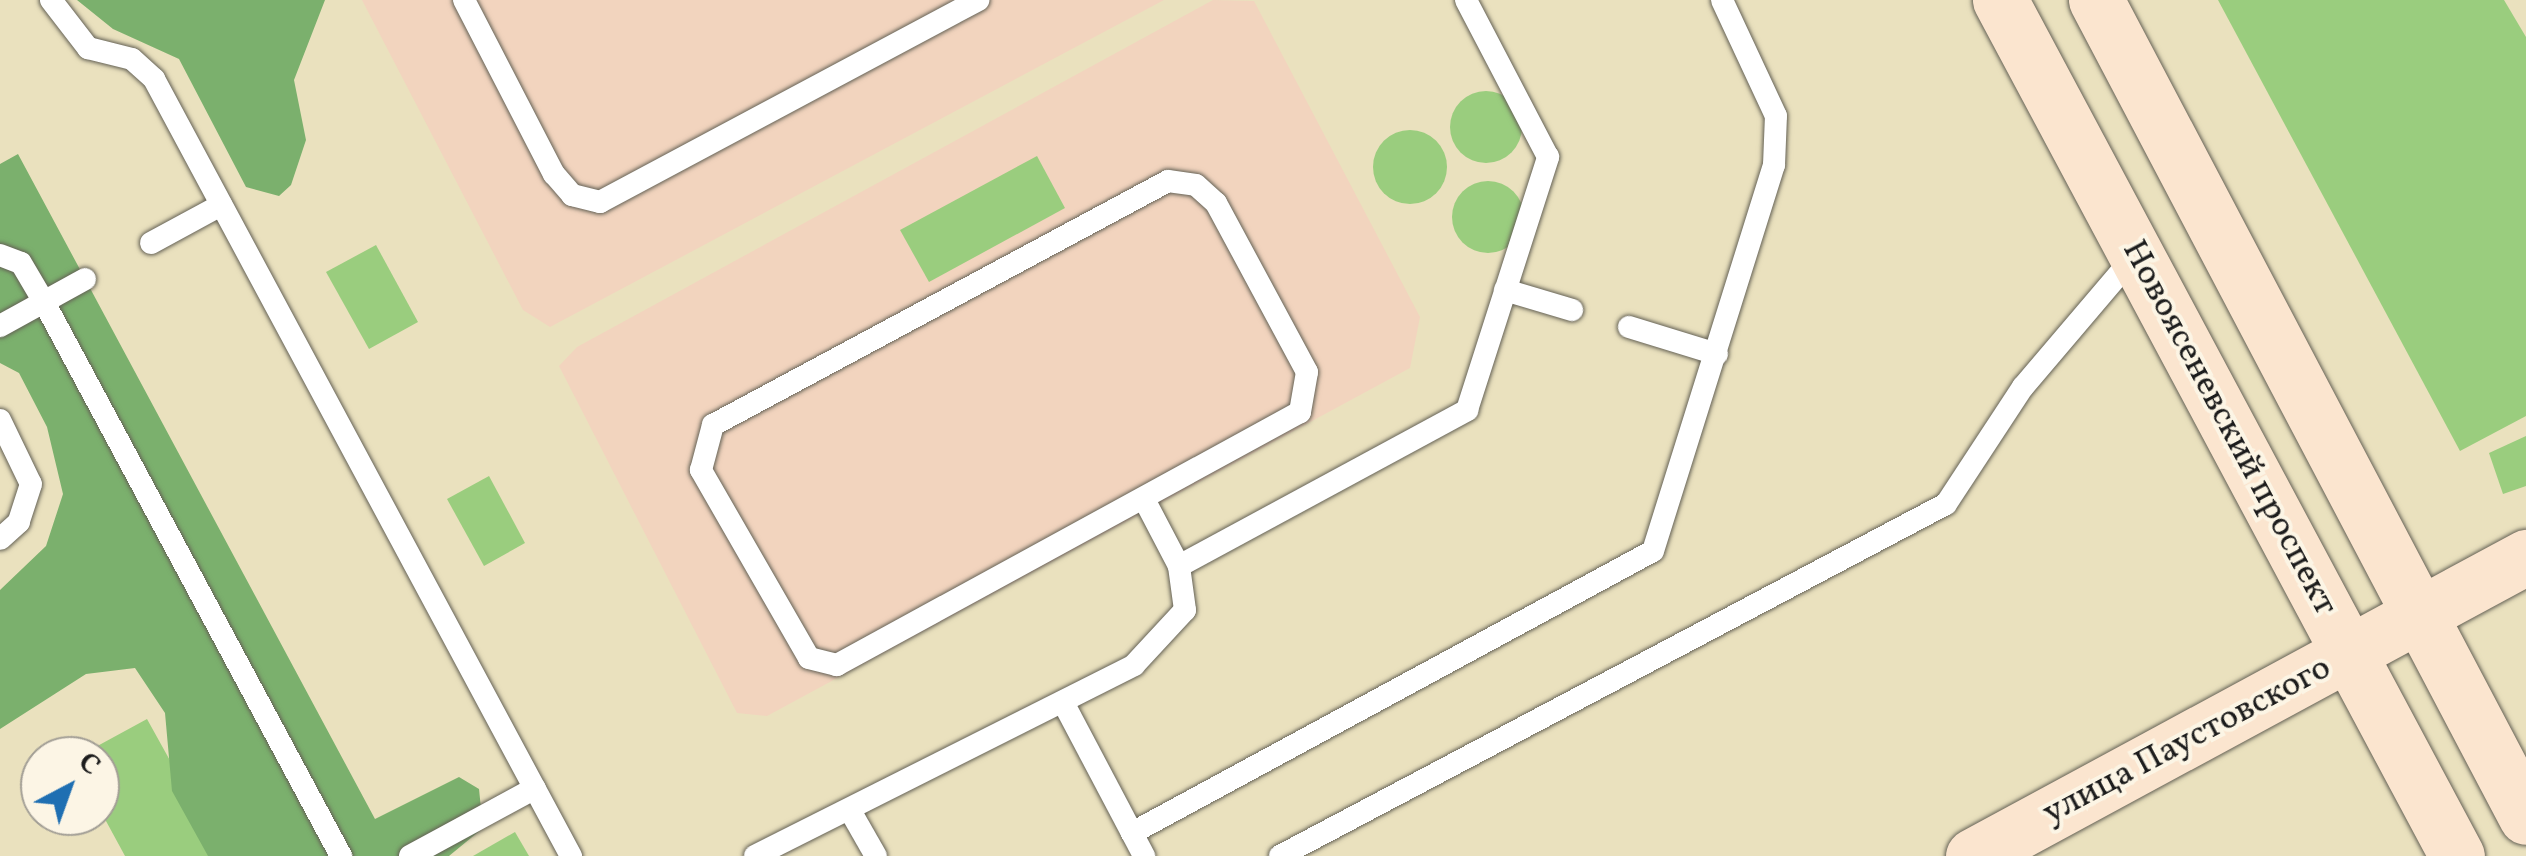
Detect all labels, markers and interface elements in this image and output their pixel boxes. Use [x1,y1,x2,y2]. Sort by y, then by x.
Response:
street label: Новоясеневский проспект [2112,233,2346,623]
street label: улица Паустовского [2036,647,2338,835]
north arrow [20,736,120,836]
text: С [69,744,108,785]

